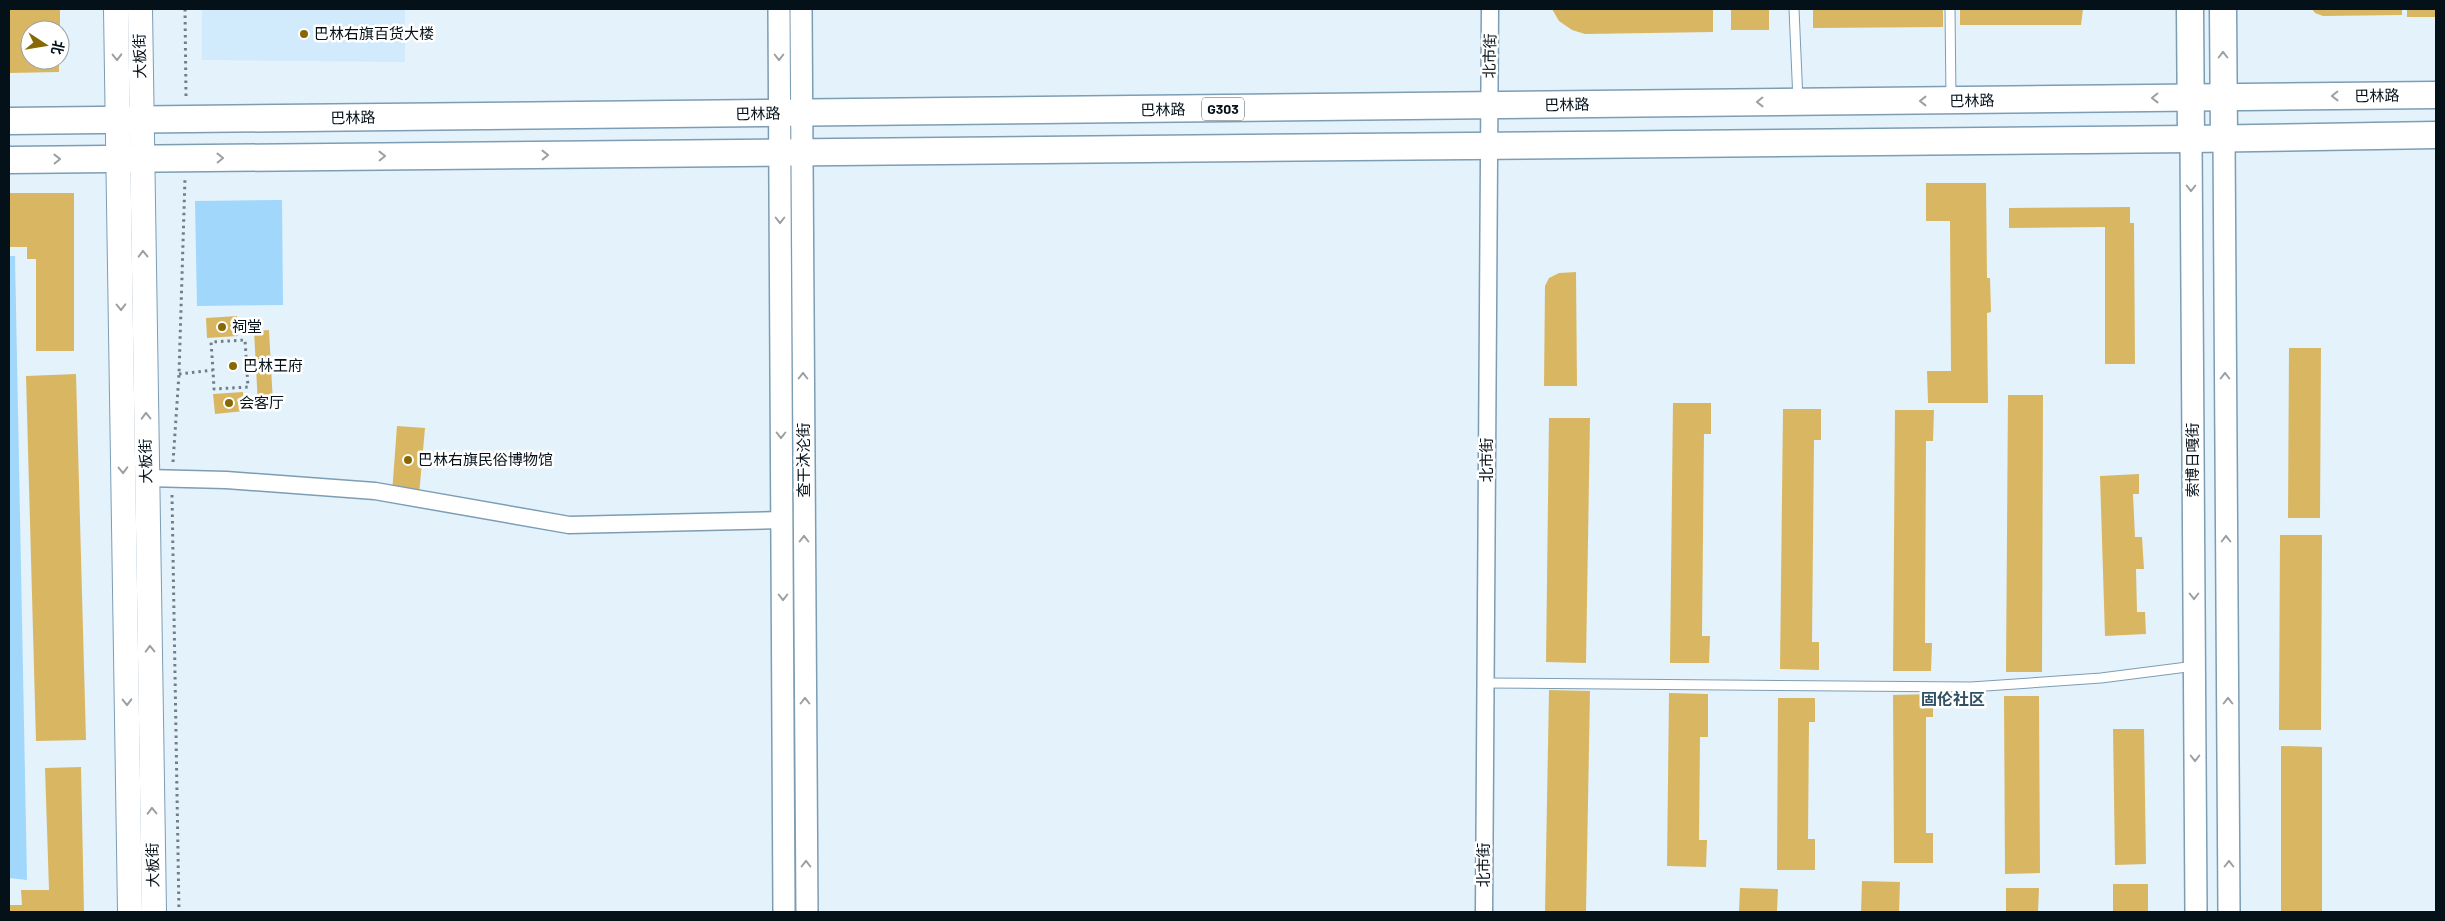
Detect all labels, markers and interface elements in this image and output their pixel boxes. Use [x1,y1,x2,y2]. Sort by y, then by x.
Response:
north arrow [20,20,70,70]
place label: 巴林右旗百货大楼 [314,24,434,42]
marker: 巴林右旗百货大楼 [298,28,310,40]
street label: 大板街 [130,33,148,79]
street label: 北市街 [1480,33,1498,79]
text: 北 [48,39,68,56]
one-way arrow [2218,51,2228,58]
one-way arrow [112,54,122,62]
one-way arrow [774,54,784,62]
street label: 巴林路 [2354,86,2400,104]
street label: 巴林路 [1949,91,1995,109]
one-way arrow [2331,91,2338,101]
one-way arrow [2151,93,2159,104]
street label: 巴林路 [1544,95,1590,113]
one-way arrow [1918,96,1926,106]
one-way arrow [1756,97,1764,108]
road number: G303 [1202,98,1244,120]
street label: 巴林路 [1140,100,1186,118]
street label: 巴林路 [735,104,781,122]
street label: 巴林路 [330,108,376,126]
one-way arrow [542,150,549,160]
one-way arrow [379,151,387,161]
one-way arrow [216,153,224,163]
one-way arrow [54,154,62,164]
one-way arrow [2186,184,2196,192]
one-way arrow [775,216,785,224]
one-way arrow [138,249,148,257]
one-way arrow [116,304,126,312]
place label: 祠堂 [232,317,262,335]
marker: 祠堂 [216,321,228,333]
place label: 巴林王府 [243,356,303,374]
marker: 巴林王府 [227,360,239,372]
one-way arrow [798,372,808,380]
one-way arrow [2220,372,2230,380]
place label: 会客厅 [239,393,284,411]
marker: 会客厅 [223,397,235,409]
one-way arrow [141,412,151,420]
street label: 查干沐沦街 [794,422,812,498]
street label: 索博日嘎街 [2183,422,2201,498]
one-way arrow [776,431,787,439]
street label: 北市街 [1477,437,1495,483]
street label: 大板街 [136,438,154,484]
place label: 巴林右旗民俗博物馆 [418,450,553,468]
marker: 巴林右旗民俗博物馆 [402,454,414,466]
one-way arrow [118,466,129,474]
one-way arrow [799,534,809,542]
one-way arrow [2221,534,2231,542]
one-way arrow [2189,592,2199,600]
one-way arrow [777,594,788,602]
one-way arrow [144,644,155,652]
district label: 固伦社区 [1921,689,1985,708]
one-way arrow [800,697,810,704]
one-way arrow [2223,697,2233,704]
one-way arrow [122,699,132,707]
one-way arrow [2190,754,2200,762]
one-way arrow [147,807,157,814]
street label: 大板街 [143,842,161,888]
street label: 北市街 [1474,842,1492,888]
one-way arrow [801,859,811,867]
one-way arrow [2224,859,2234,867]

